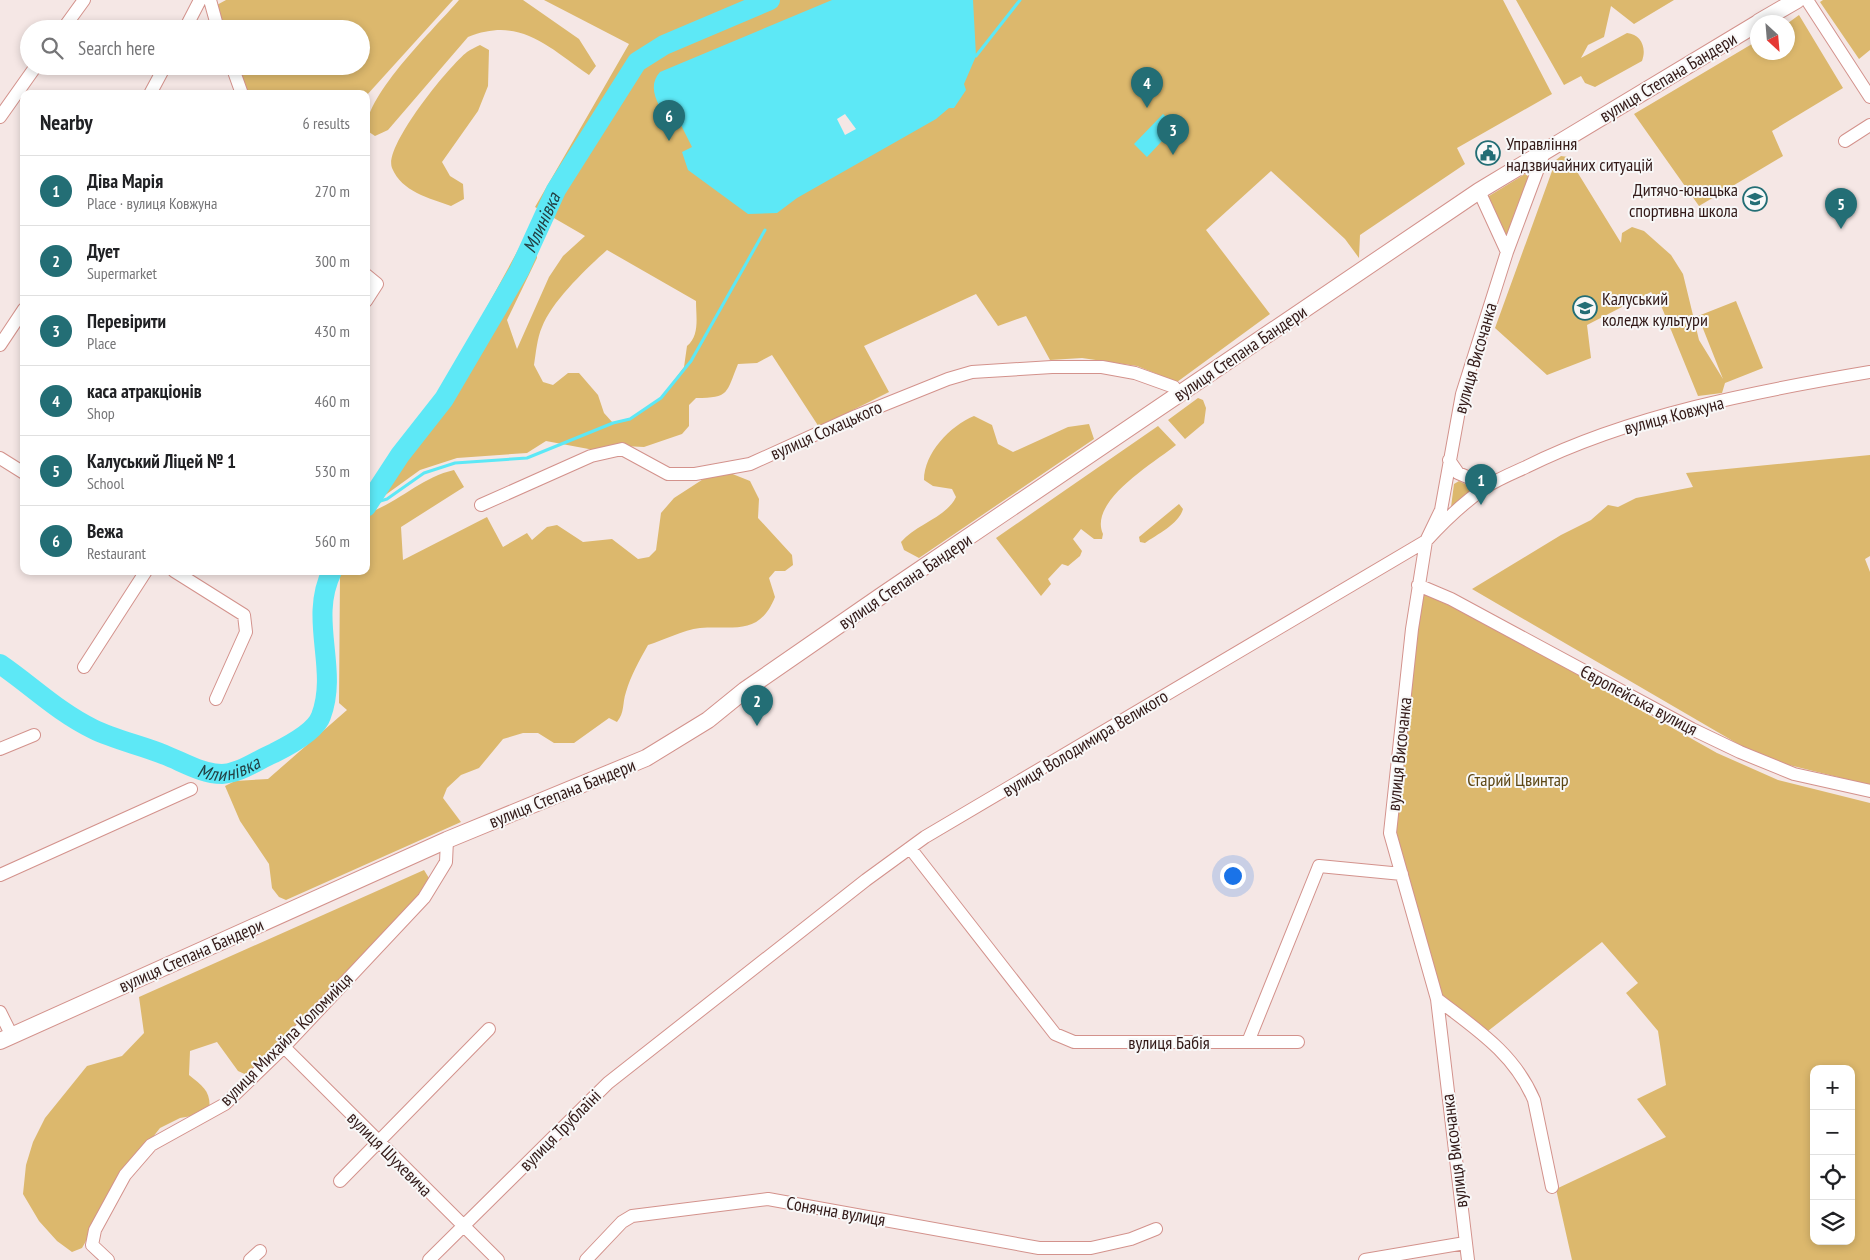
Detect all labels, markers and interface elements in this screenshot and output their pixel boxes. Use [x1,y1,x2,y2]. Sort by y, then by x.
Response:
north arrow [1750,15,1795,60]
search box [20,20,370,75]
street label: вулиця Степана Бандери [1595,27,1741,127]
icon: search [38,34,66,62]
text: Search here [78,36,155,60]
pin: 4 [1131,67,1163,108]
pin: 6 [653,100,685,141]
text: Nearby [40,109,93,136]
text: 6 results [303,113,350,133]
pin: 3 [1157,114,1189,155]
place label: Управління надзвичайних ситуацій [1506,132,1653,176]
public building icon: Управління надзвичайних ситуацій [1475,140,1501,166]
text: Діва Марія [87,169,163,193]
place label: Дитячо-юнацька спортивна школа [1629,178,1738,222]
text: 1 [52,181,60,201]
text: 270 m [315,181,350,201]
school or university icon: Дитячо-юнацька спортивна школа [1742,186,1768,212]
water label: Млинівка [517,188,566,256]
pin: 5 [1825,188,1857,229]
text: Place · вулиця Ковжуна [87,193,217,213]
text: Дует [87,239,120,263]
text: 2 [52,251,60,271]
text: 300 m [315,251,350,271]
text: Supermarket [87,263,157,283]
place label: Калуський коледж культури [1602,287,1708,331]
school or university icon: Калуський коледж культури [1572,295,1598,321]
street label: вулиця Степана Бандери [1169,300,1311,406]
street label: вулиця Височанка [1448,300,1502,416]
text: Перевірити [87,309,166,333]
text: 3 [52,321,60,341]
text: 430 m [315,321,350,341]
text: Place [87,333,116,353]
text: каса атракціонів [87,379,202,403]
text: 4 [52,391,60,411]
text: 460 m [315,391,350,411]
street label: вулиця Ковжуна [1622,391,1726,439]
street label: вулиця Сохацького [767,395,886,465]
text: Shop [87,403,115,423]
text: Калуський Ліцей № 1 [87,449,236,473]
text: 5 [52,461,60,481]
text: 530 m [315,461,350,481]
pin: 1 [1465,464,1497,505]
text: School [87,473,124,493]
text: Вежа [87,519,123,543]
street label: вулиця Степана Бандери [834,528,976,634]
text: 6 [52,531,60,551]
text: 560 m [315,531,350,551]
text: Restaurant [87,543,146,563]
street label: Європейська вулиця [1576,659,1702,741]
street label: вулиця Володимира Великого [998,684,1172,802]
pin: 2 [741,685,773,726]
street label: вулиця Височанка [1382,696,1416,812]
water label: Млинівка [195,750,265,786]
street label: вулиця Степана Бандери [485,753,639,833]
park label: Старий Цвинтар [1467,768,1569,791]
your location [1220,863,1246,889]
street label: вулиця Степана Бандери [115,913,267,997]
street label: вулиця Михайла Коломийця [215,968,357,1110]
street label: вулиця Бабія [1128,1031,1210,1054]
map controls [1810,1065,1855,1245]
button: + [1810,1065,1855,1110]
street label: вулиця Трублаїні [514,1084,606,1176]
street label: вулиця Височанка [1436,1093,1472,1209]
street label: вулиця Шухевича [343,1107,437,1201]
button: − [1810,1110,1855,1155]
button: locate [1810,1155,1855,1200]
street label: Сонячна вулиця [785,1191,887,1231]
button: layers [1810,1200,1855,1245]

